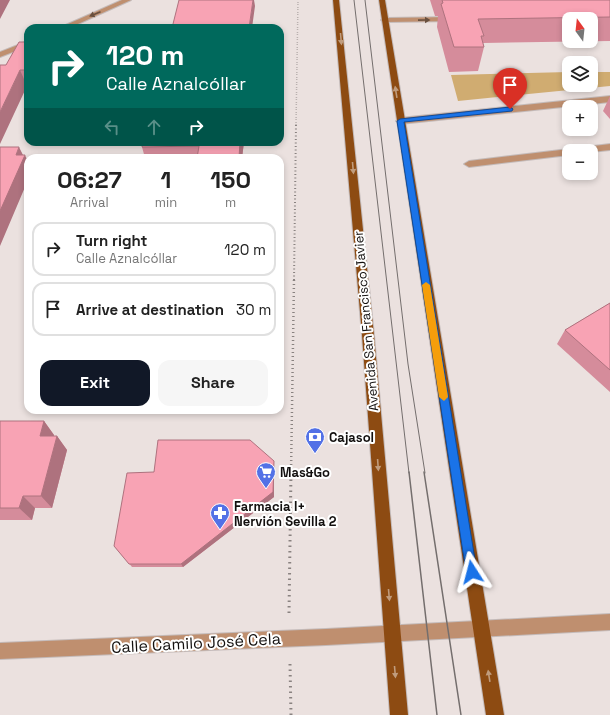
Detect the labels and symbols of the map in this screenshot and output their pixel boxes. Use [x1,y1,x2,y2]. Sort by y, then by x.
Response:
one-way arrow [90,11,101,17]
north arrow [562,12,598,48]
one-way arrow [418,17,431,23]
one-way arrow [338,33,345,45]
pin [493,68,527,109]
one-way arrow [393,86,399,98]
one-way arrow [350,162,356,174]
street label: Avenida San Francisco Javier [350,230,382,412]
bank icon: Cajasol [304,426,326,454]
place label: Cajasol [329,429,374,446]
one-way arrow [375,459,382,471]
supermarket icon: Mas&Go [255,461,277,489]
place label: Mas&Go [280,464,330,481]
place label: Farmacia I+ Nervión Sevilla 2 [234,498,337,530]
pharmacy icon: Farmacia I+ Nervión Sevilla 2 [209,502,231,530]
position arrow [451,551,493,593]
one-way arrow [385,589,392,601]
street label: Calle Camilo José Cela [111,628,281,658]
one-way arrow [392,666,399,678]
one-way arrow [486,670,492,683]

